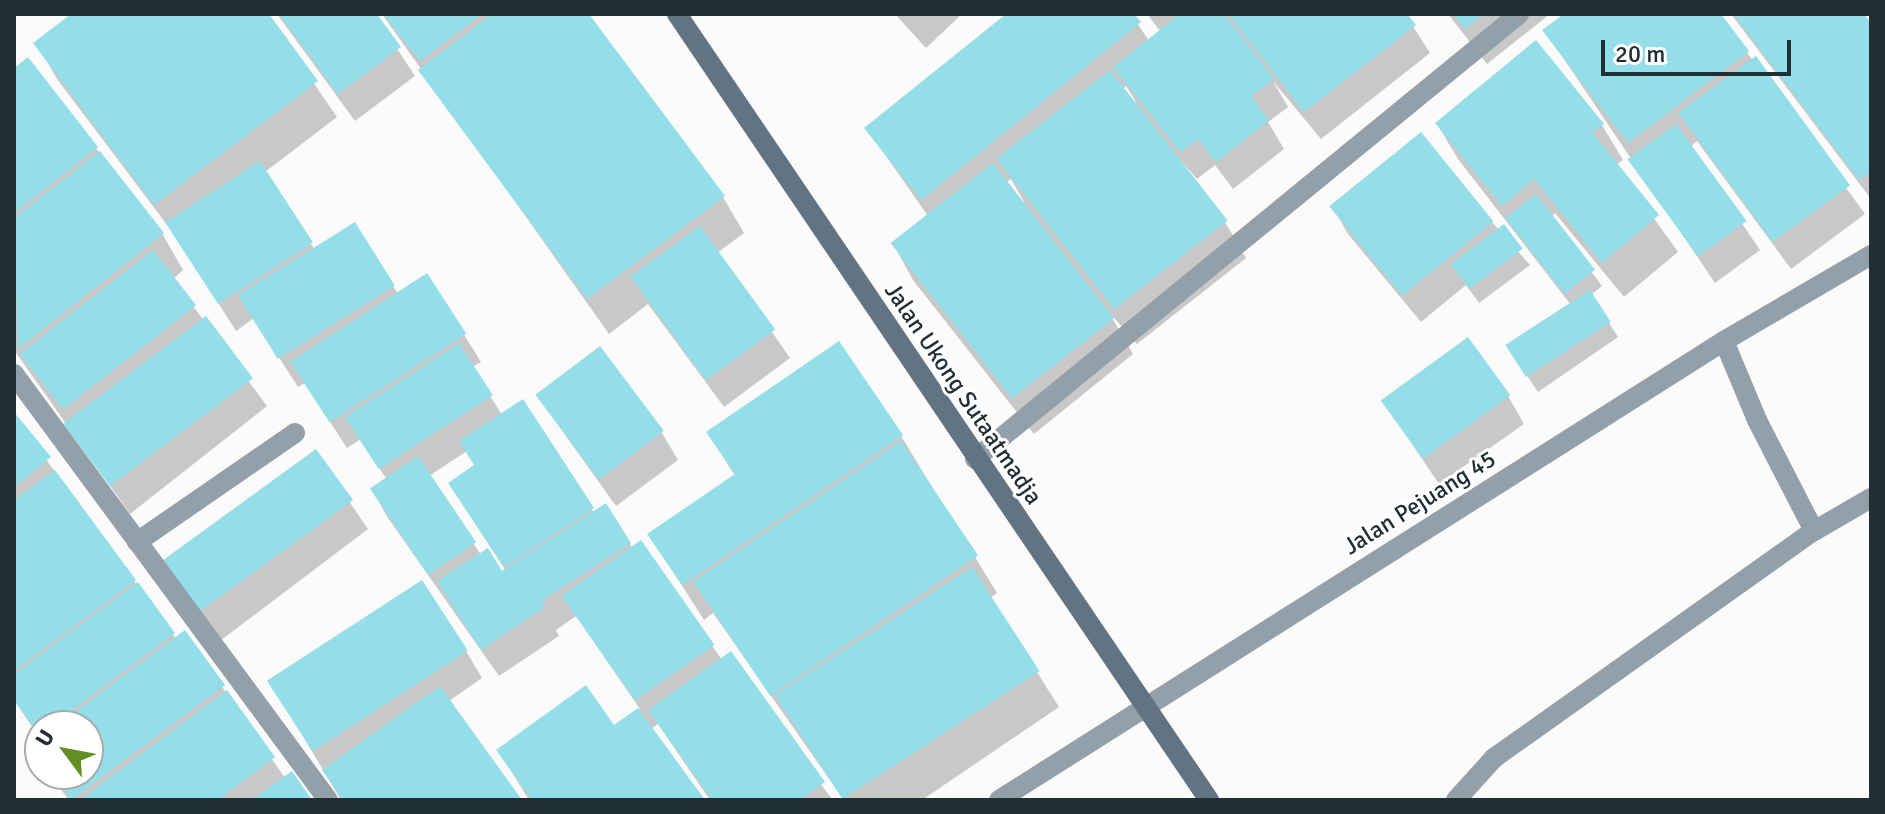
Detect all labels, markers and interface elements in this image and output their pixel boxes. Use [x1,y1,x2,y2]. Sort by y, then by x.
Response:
scale bar [1605,24,1795,74]
text: 20 m [1615,39,1665,69]
street label: Jalan Ukong Sutaatmadja [878,278,1048,510]
street label: Jalan Pejuang 45 [1339,445,1501,561]
north arrow [24,710,104,790]
text: U [30,725,60,752]

